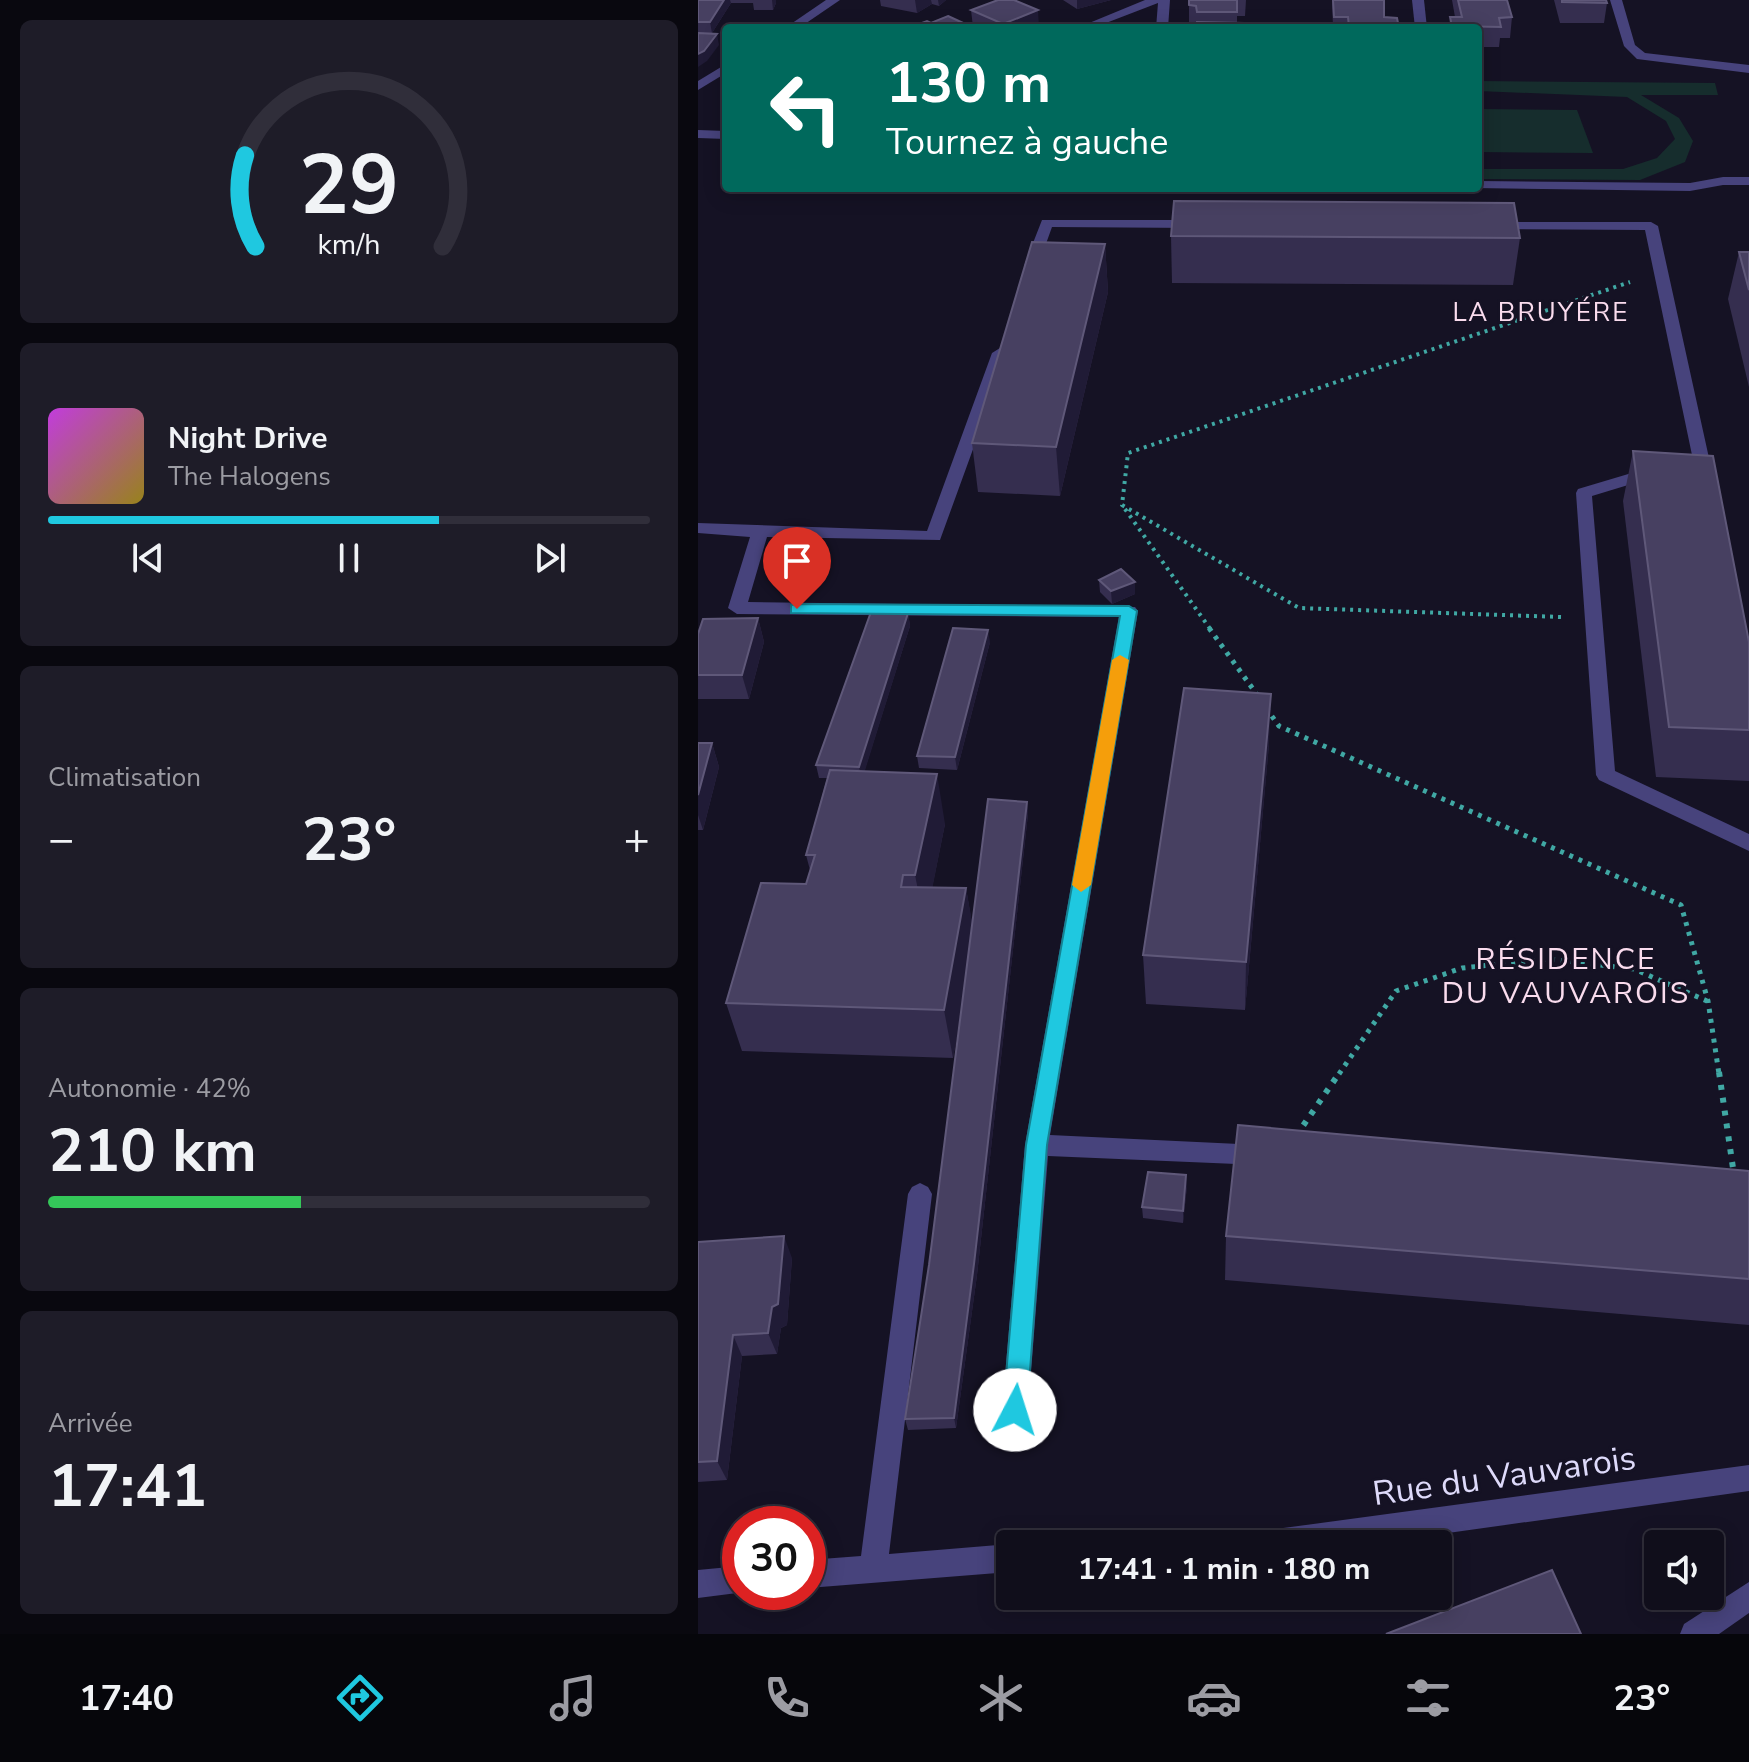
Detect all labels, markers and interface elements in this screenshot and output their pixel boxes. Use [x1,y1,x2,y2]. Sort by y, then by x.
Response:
text: 130 m [886,45,1051,122]
icon: left [754,56,858,160]
text: Tournez à gauche [886,118,1168,167]
text: 29 [299,129,399,242]
text: km/h [318,226,380,265]
district label: LA BRUYÉRE [1453,295,1629,330]
text: Night Drive [168,418,327,459]
text: The Halogens [168,459,331,494]
pin [763,527,831,609]
icon: previous [126,536,170,580]
icon: pause [327,536,371,580]
icon: next [528,536,572,580]
icon: arrive [775,539,819,583]
text: Climatisation [48,760,201,795]
text: 23° [302,799,396,881]
text: − [48,810,74,870]
text: + [624,810,650,870]
district label: RÉSIDENCE DU VAUVAROIS [1442,939,1690,1014]
text: Autonomie · 42% [48,1071,251,1106]
text: 210 km [48,1110,257,1192]
position arrow [973,1368,1057,1452]
text: Arrivée [48,1406,132,1441]
street label: Rue du Vauvarois [1370,1435,1639,1517]
text: 17:41 [48,1445,207,1527]
speed limit sign: 30 [722,1506,826,1610]
map controls [1644,1530,1724,1610]
button: sound [1644,1530,1724,1610]
text: 17:41 · 1 min · 180 m [1078,1549,1370,1590]
icon: directions [332,1670,388,1726]
icon: music [545,1670,601,1726]
icon: phone [759,1670,815,1726]
icon: climate [973,1670,1029,1726]
icon: car [1186,1670,1242,1726]
icon: filters [1400,1670,1456,1726]
text: 17:40 [79,1674,174,1723]
text: 23° [1613,1674,1670,1723]

